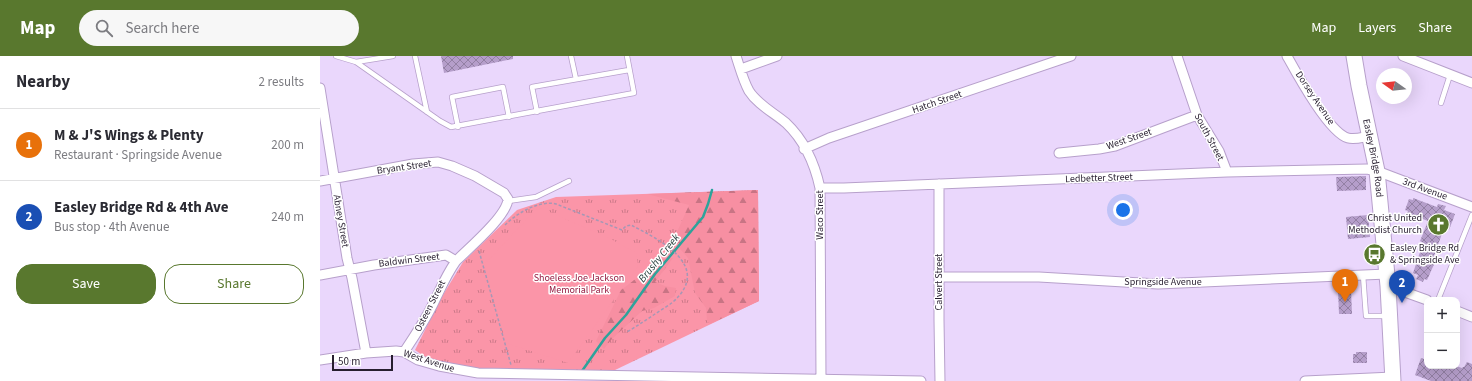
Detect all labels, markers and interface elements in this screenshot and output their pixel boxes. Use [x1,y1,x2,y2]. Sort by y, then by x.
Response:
search box [79,10,359,46]
text: Map [20,15,55,42]
icon: search [93,17,115,39]
text: Search here [125,18,199,39]
text: Map [1311,18,1336,38]
text: Layers [1358,18,1396,38]
text: Share [1418,18,1452,38]
north arrow [1376,68,1412,104]
street label: Dorsey Avenue [1292,69,1338,128]
text: Nearby [16,70,70,94]
text: 2 results [259,73,304,91]
street label: Hatch Street [910,87,964,117]
street label: South Street [1191,111,1228,164]
street label: Easley Bridge Road [1359,118,1386,198]
street label: West Street [1104,124,1154,153]
text: M & J'S Wings & Plenty [54,125,203,146]
text: 1 [26,136,32,154]
text: 200 m [271,136,304,154]
text: Restaurant · Springside Avenue [54,146,222,164]
street label: Bryant Street [376,156,433,178]
street label: Ledbetter Street [1065,170,1134,186]
street label: 3rd Avenue [1401,174,1449,204]
street label: Waco Street [813,190,827,240]
street label: Abney Street [329,194,353,249]
text: Easley Bridge Rd & 4th Ave [54,197,229,218]
your location [1113,200,1133,220]
text: 2 [26,208,32,226]
text: 240 m [271,208,304,226]
place label: Christ United Methodist Church [1348,211,1422,237]
church icon: Christ United Methodist Church [1425,211,1451,237]
text: Bus stop · 4th Avenue [54,218,169,236]
water label: Brushy Creek [635,230,684,285]
bus stop icon: Easley Bridge Rd & Springside Ave [1361,241,1387,267]
place label: Easley Bridge Rd & Springside Ave [1390,241,1460,267]
street label: Baldwin Street [378,249,441,271]
street label: Calvert Street [932,253,946,310]
button: Save [16,264,156,304]
button: Share [164,264,304,304]
pin: 1 [1332,269,1358,302]
pin: 2 [1389,270,1415,303]
park label: Shoeless Joe Jackson Memorial Park [534,271,624,297]
street label: Springside Avenue [1124,275,1202,289]
street label: Osteen Street [411,277,449,334]
map controls [1424,297,1460,369]
button: + [1424,297,1460,333]
button: − [1424,333,1460,369]
street label: West Avenue [402,346,456,376]
scale bar [332,353,393,372]
text: 50 m [338,354,360,369]

